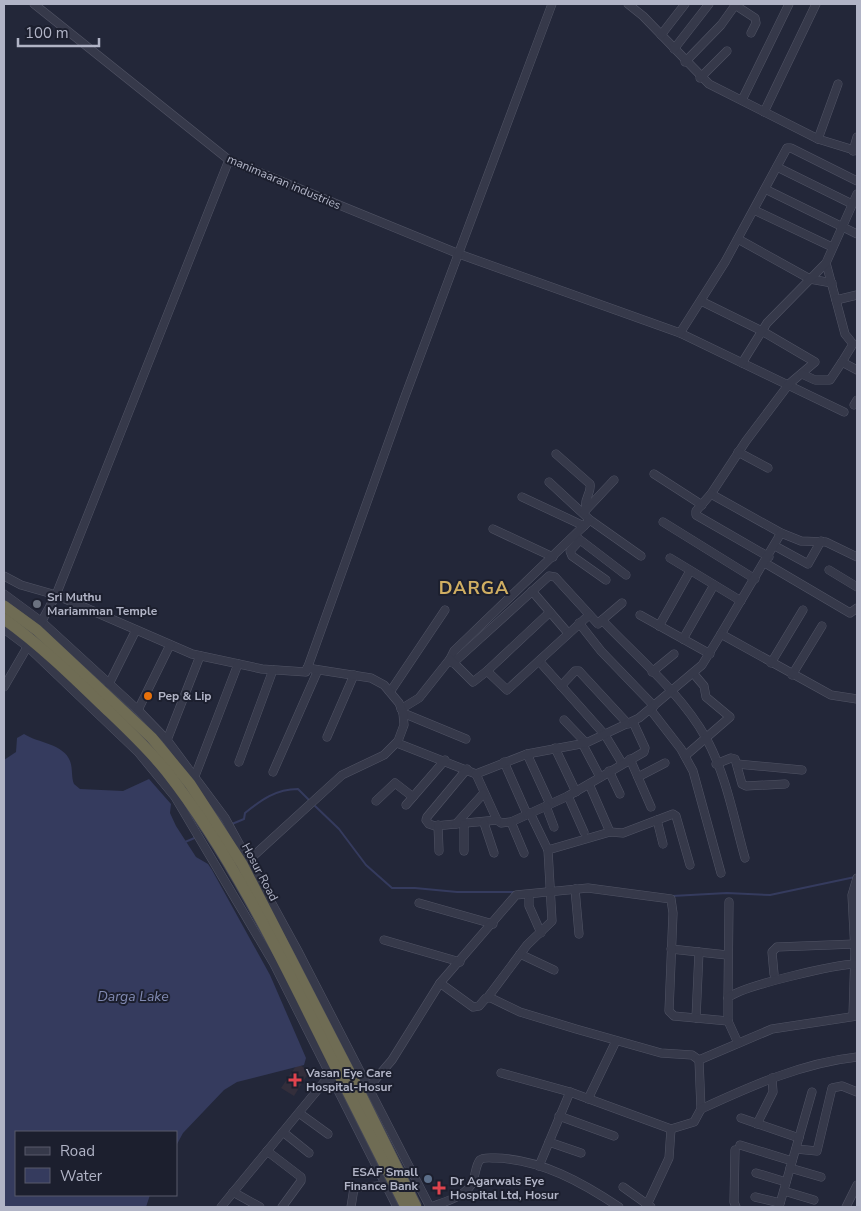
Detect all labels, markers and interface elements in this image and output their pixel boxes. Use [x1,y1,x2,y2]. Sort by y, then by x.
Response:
scale bar [18,15,99,47]
text: 100 m [25,23,69,43]
street label: manimaaran industries [225,151,344,213]
district label: DARGA [439,576,509,600]
place label: Sri Muthu Mariamman Temple [47,589,158,619]
marker: Sri Muthu Mariamman Temple [31,598,43,610]
place label: Pep & Lip [158,688,211,704]
marker: Pep & Lip [142,690,154,702]
street label: Hosur Road [238,840,282,904]
water label: Darga Lake [97,987,169,1006]
place label: Vasan Eye Care Hospital-Hosur [305,1065,392,1095]
marker: Vasan Eye Care Hospital-Hosur [288,1073,302,1087]
legend [15,1131,178,1196]
text: Road [60,1141,95,1161]
place label: ESAF Small Finance Bank [344,1164,419,1194]
text: Water [60,1166,103,1186]
marker: ESAF Small Finance Bank [422,1173,434,1185]
place label: Dr Agarwals Eye Hospital Ltd, Hosur [450,1173,559,1203]
marker: Dr Agarwals Eye Hospital Ltd, Hosur [432,1181,446,1195]

